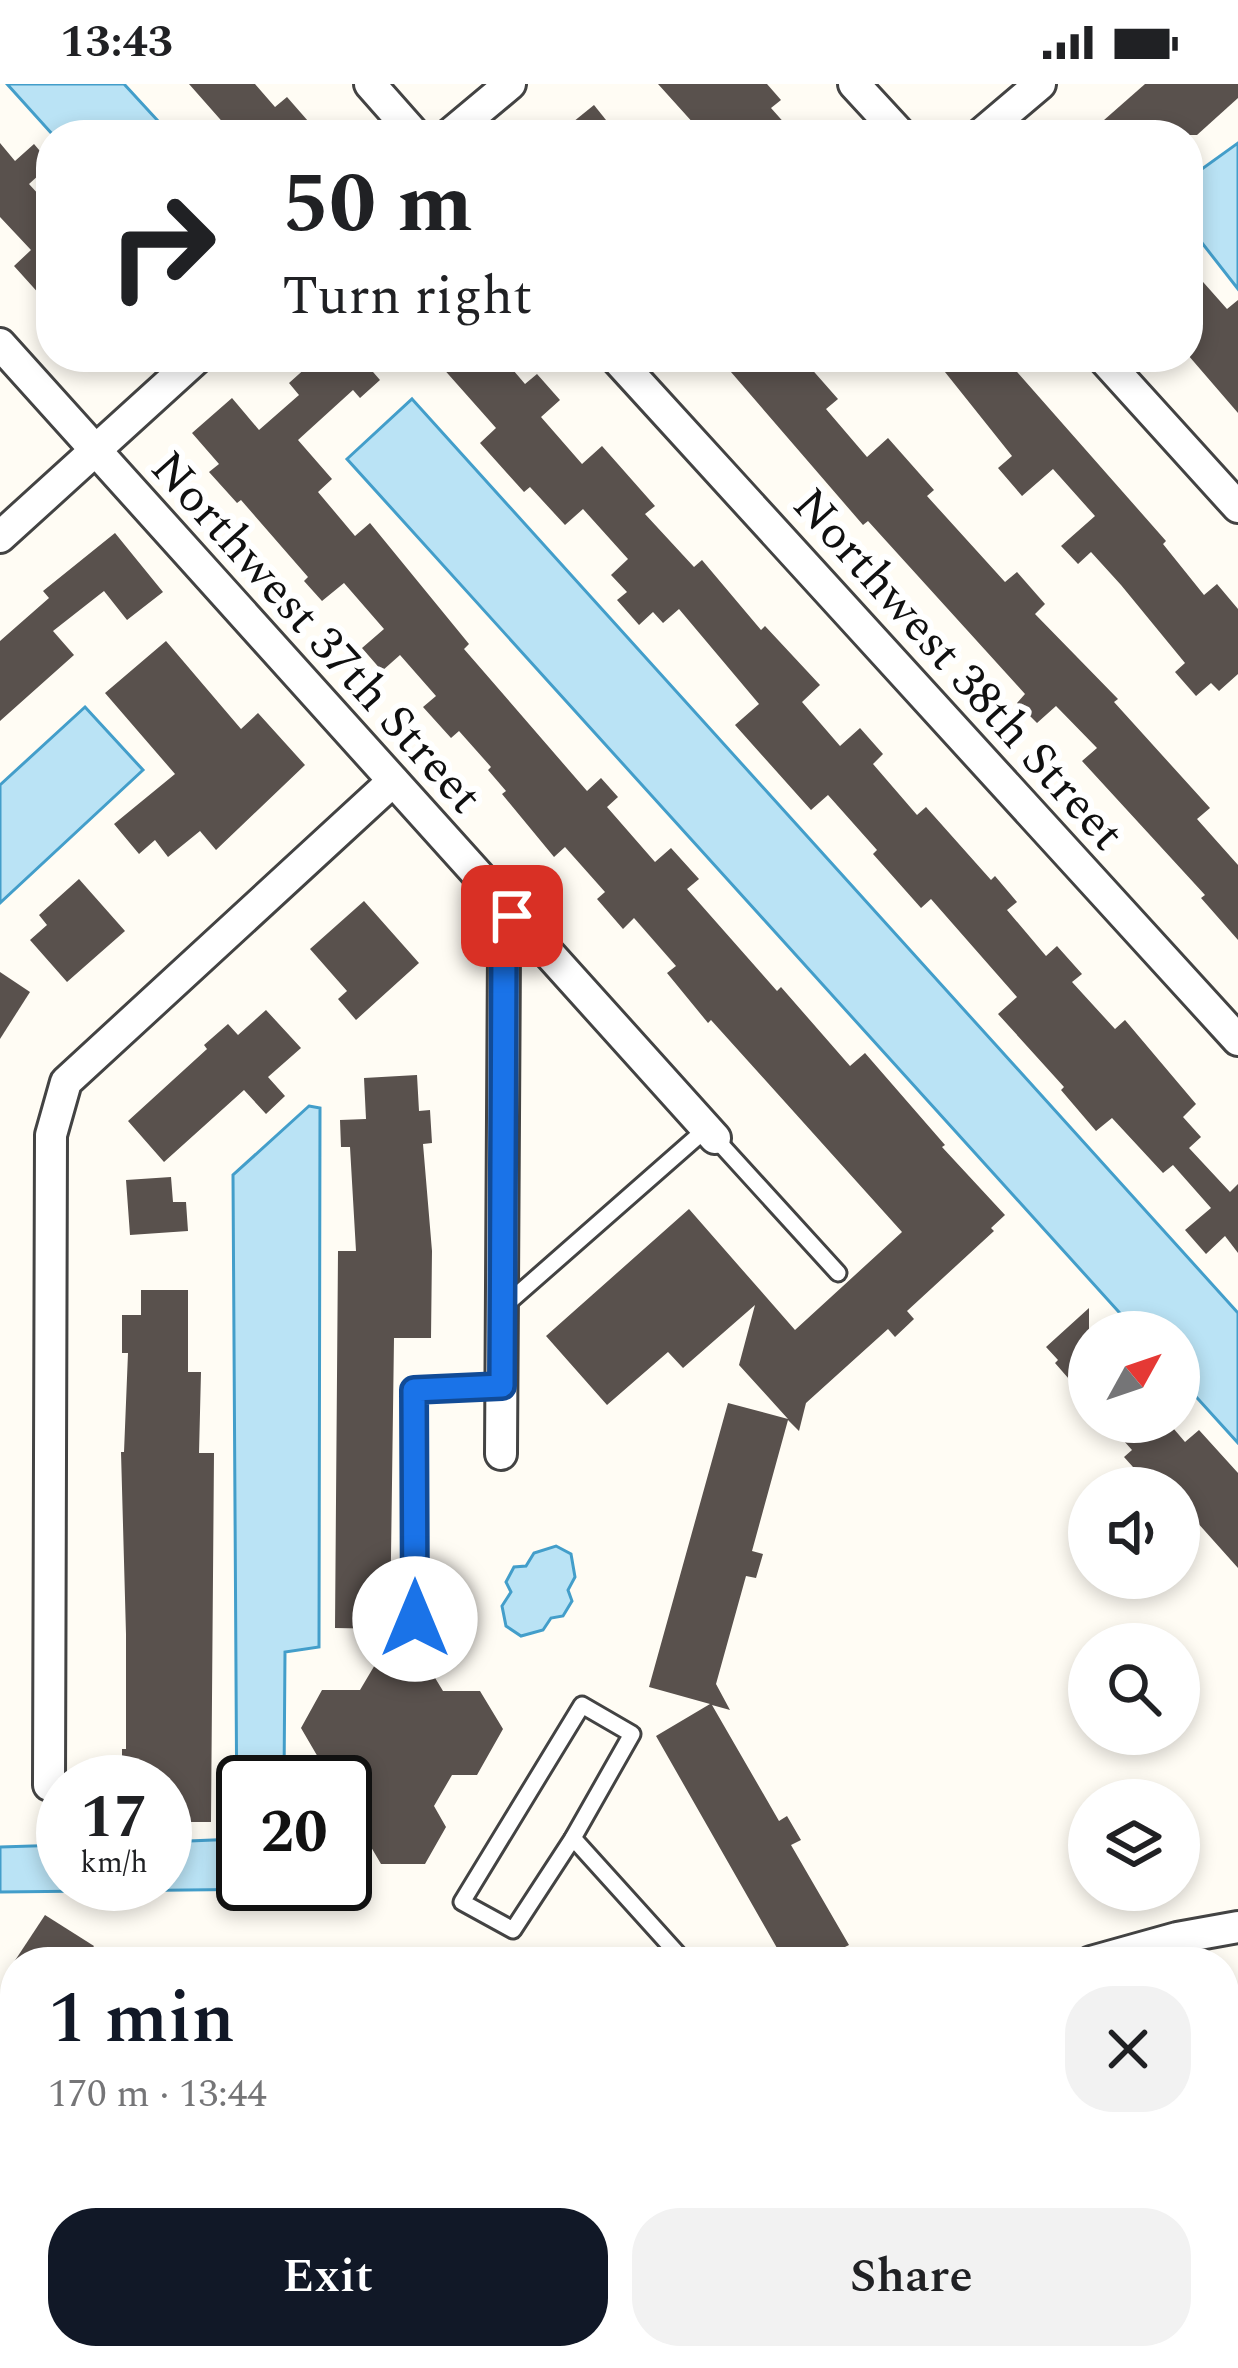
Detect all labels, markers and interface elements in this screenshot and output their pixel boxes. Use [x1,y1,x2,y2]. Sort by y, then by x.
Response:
text: 13:43 [60,8,173,77]
text: 50 m [282,141,473,269]
icon: right [84,168,240,324]
text: Turn right [282,256,532,338]
street label: Northwest 37th Street [133,435,500,831]
street label: Northwest 38th Street [775,472,1142,868]
pin [461,865,563,967]
icon: arrive [479,883,545,949]
north arrow [1068,1311,1200,1443]
map controls [1068,1311,1200,1911]
button: sound [1068,1467,1200,1599]
position arrow [352,1556,478,1682]
button: search [1068,1623,1200,1755]
speed limit sign: 20 [216,1755,372,1911]
text: 17 [80,1772,148,1864]
button: layers [1068,1779,1200,1911]
text: km/h [80,1840,148,1886]
text: 1 min [48,1965,235,2074]
button: close [1065,1986,1191,2112]
text: 170 m · 13:44 [48,2065,267,2124]
button: Exit [48,2208,608,2346]
button: Share [632,2208,1191,2346]

